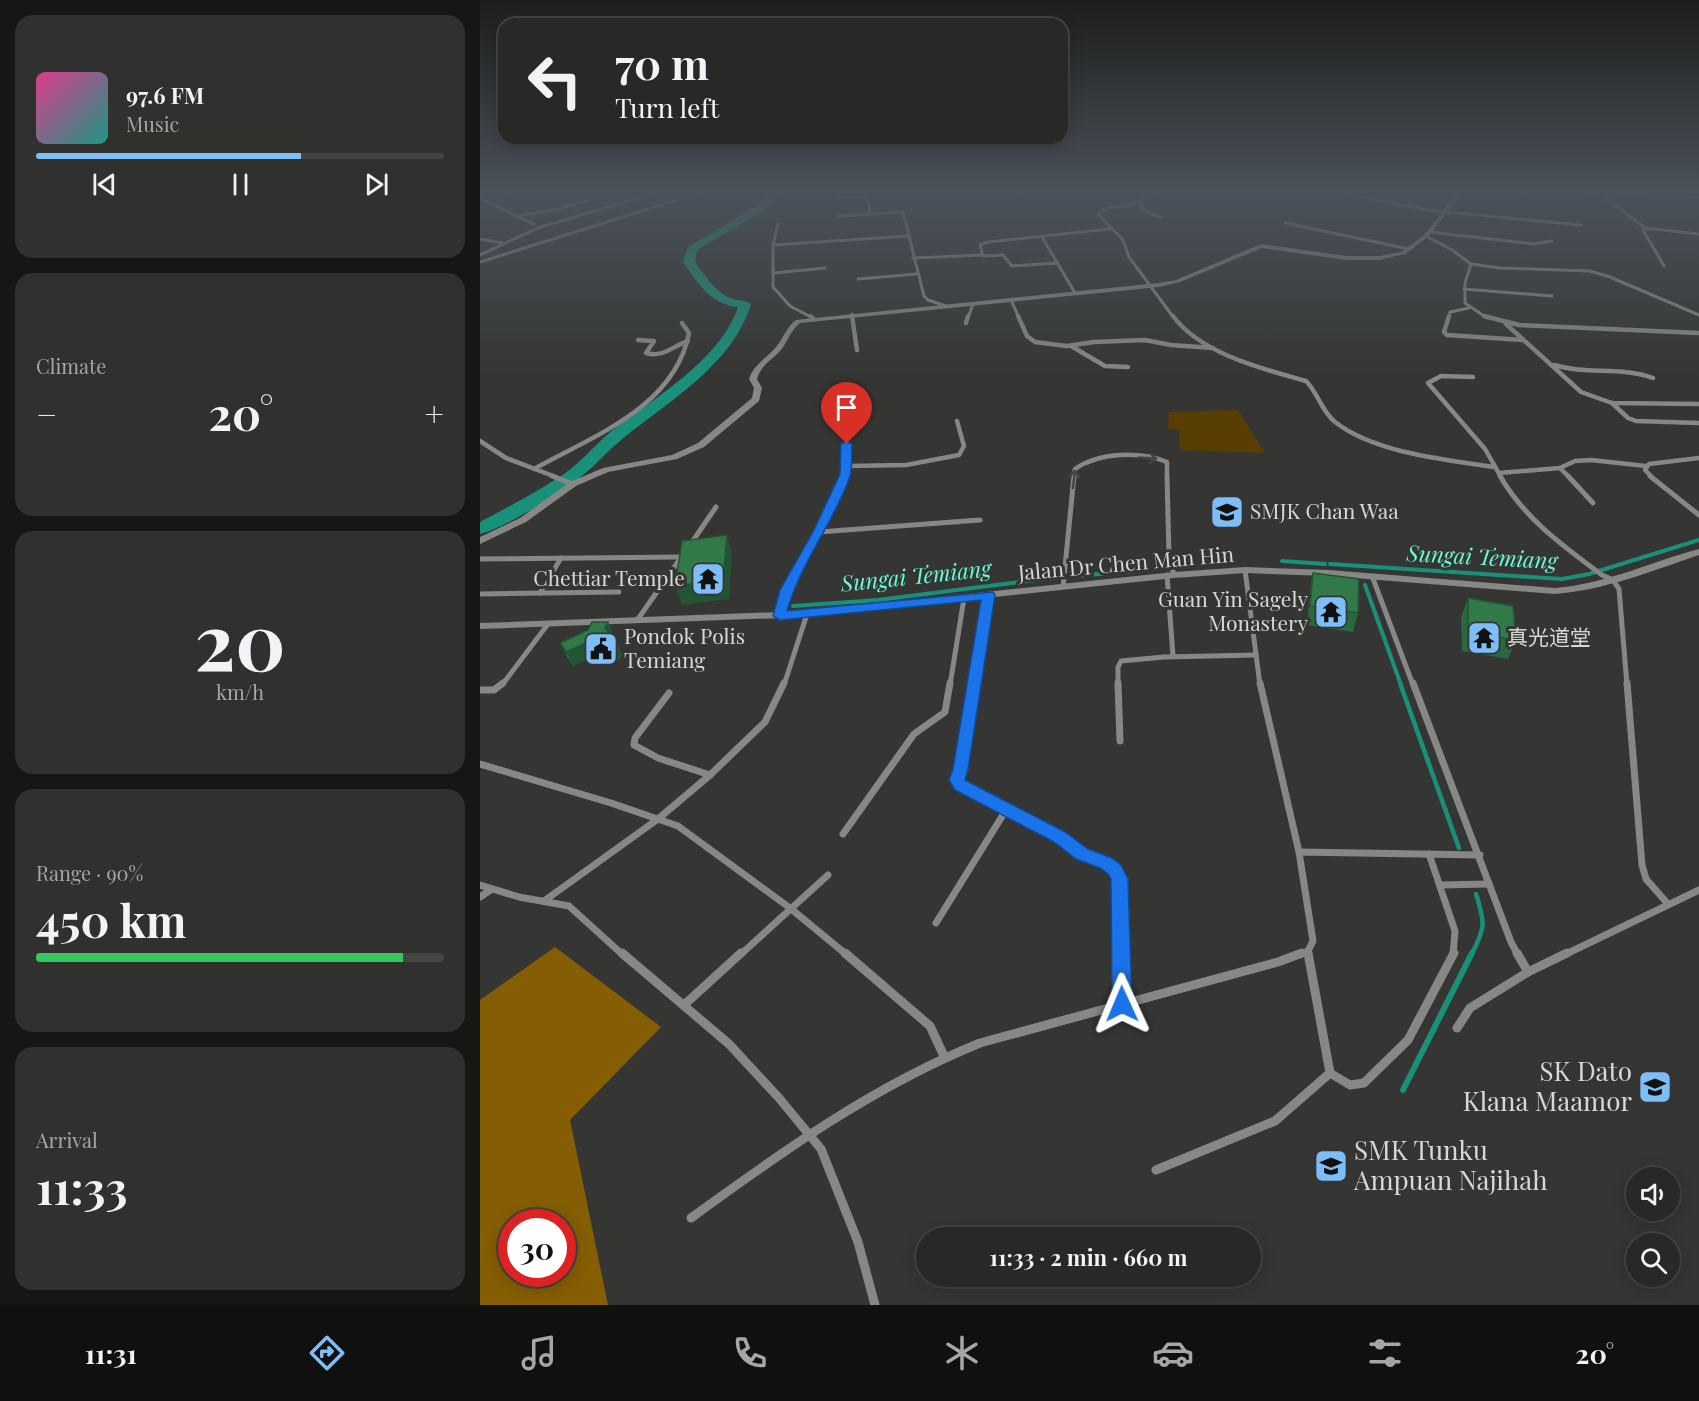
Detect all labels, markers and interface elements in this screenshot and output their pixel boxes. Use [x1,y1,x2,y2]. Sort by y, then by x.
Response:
text: 70 m [615,35,709,91]
icon: left [516,42,594,120]
text: 97.6 FM [126,80,204,110]
text: Turn left [615,89,719,125]
text: Music [126,110,179,137]
icon: previous [88,168,121,201]
icon: pause [224,168,257,201]
icon: next [360,168,393,201]
text: Climate [36,352,106,379]
text: 20° [209,382,273,442]
pin [821,382,872,444]
text: − [36,391,57,435]
text: + [425,391,444,435]
icon: arrive [830,391,863,424]
one-way arrow [1137,452,1157,463]
one-way arrow [1068,469,1079,489]
school or university icon: SMJK Chan Waa [1209,494,1245,530]
place label: SMJK Chan Waa [1250,496,1399,524]
water label: Sungai Temiang [1405,537,1560,575]
street label: Jalan Dr Chen Man Hin [1016,539,1235,585]
water label: Sungai Temiang [838,552,995,598]
temple icon: Chettiar Temple [690,561,726,597]
place label: Chettiar Temple [533,563,685,591]
place label: Guan Yin Sagely Monastery [1158,584,1308,636]
text: 20 [194,587,286,691]
temple icon: Guan Yin Sagely Monastery [1313,594,1349,630]
temple icon: 真光道堂 [1466,620,1502,656]
place label: Pondok Polis Temiang [624,621,745,673]
place label: 真光道堂 [1507,622,1591,650]
public building icon: Pondok Polis Temiang [583,631,619,667]
text: km/h [216,678,264,705]
text: Range · 90% [36,859,143,886]
text: 450 km [36,889,186,949]
position arrow [1090,972,1154,1036]
place label: SK Dato Klana Maamor [1463,1053,1632,1118]
school or university icon: SK Dato Klana Maamor [1637,1069,1673,1105]
text: Arrival [36,1126,98,1153]
place label: SMK Tunku Ampuan Najihah [1353,1132,1547,1197]
school or university icon: SMK Tunku Ampuan Najihah [1313,1148,1349,1184]
text: 11:33 [36,1156,127,1216]
map controls [1626,1167,1680,1287]
button: sound [1626,1167,1680,1221]
speed limit sign: 30 [498,1209,576,1287]
button: search [1626,1233,1680,1287]
text: 11:33 · 2 min · 660 m [990,1242,1187,1272]
icon: directions [306,1332,348,1374]
icon: music [518,1332,560,1374]
icon: phone [729,1332,771,1374]
icon: climate [941,1332,983,1374]
icon: car [1152,1332,1194,1374]
icon: filters [1364,1332,1406,1374]
text: 11:31 [85,1335,137,1371]
text: 20° [1575,1335,1614,1371]

